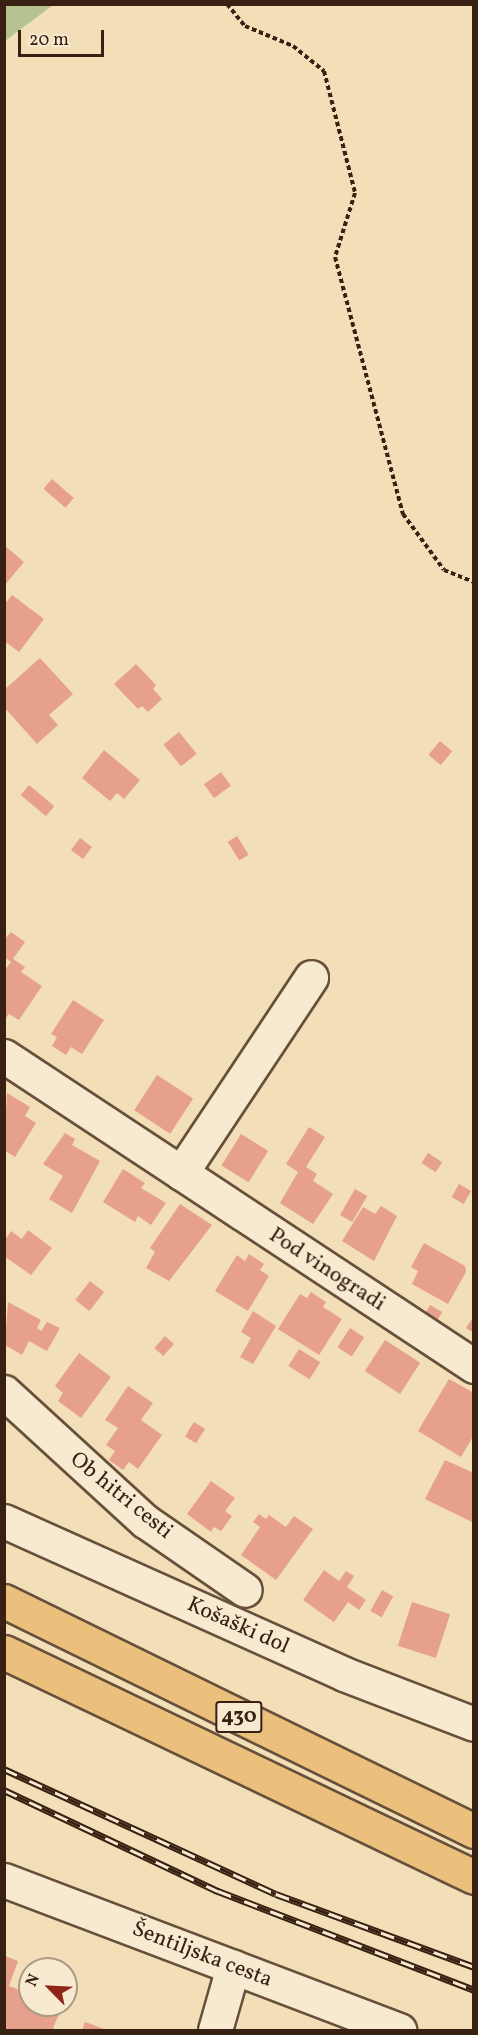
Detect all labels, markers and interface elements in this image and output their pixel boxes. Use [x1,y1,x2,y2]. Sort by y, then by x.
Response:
scale bar [21,18,106,56]
text: 20 m [29,28,69,53]
street label: Pod vinogradi [263,1222,391,1318]
street label: Ob hitri cesti [64,1447,178,1545]
street label: Košaški dol [183,1592,293,1660]
road number: 430 [215,1699,263,1735]
street label: Šentiljska cesta [128,1916,276,1994]
north arrow [18,1957,78,2017]
text: N [21,1971,46,1990]

